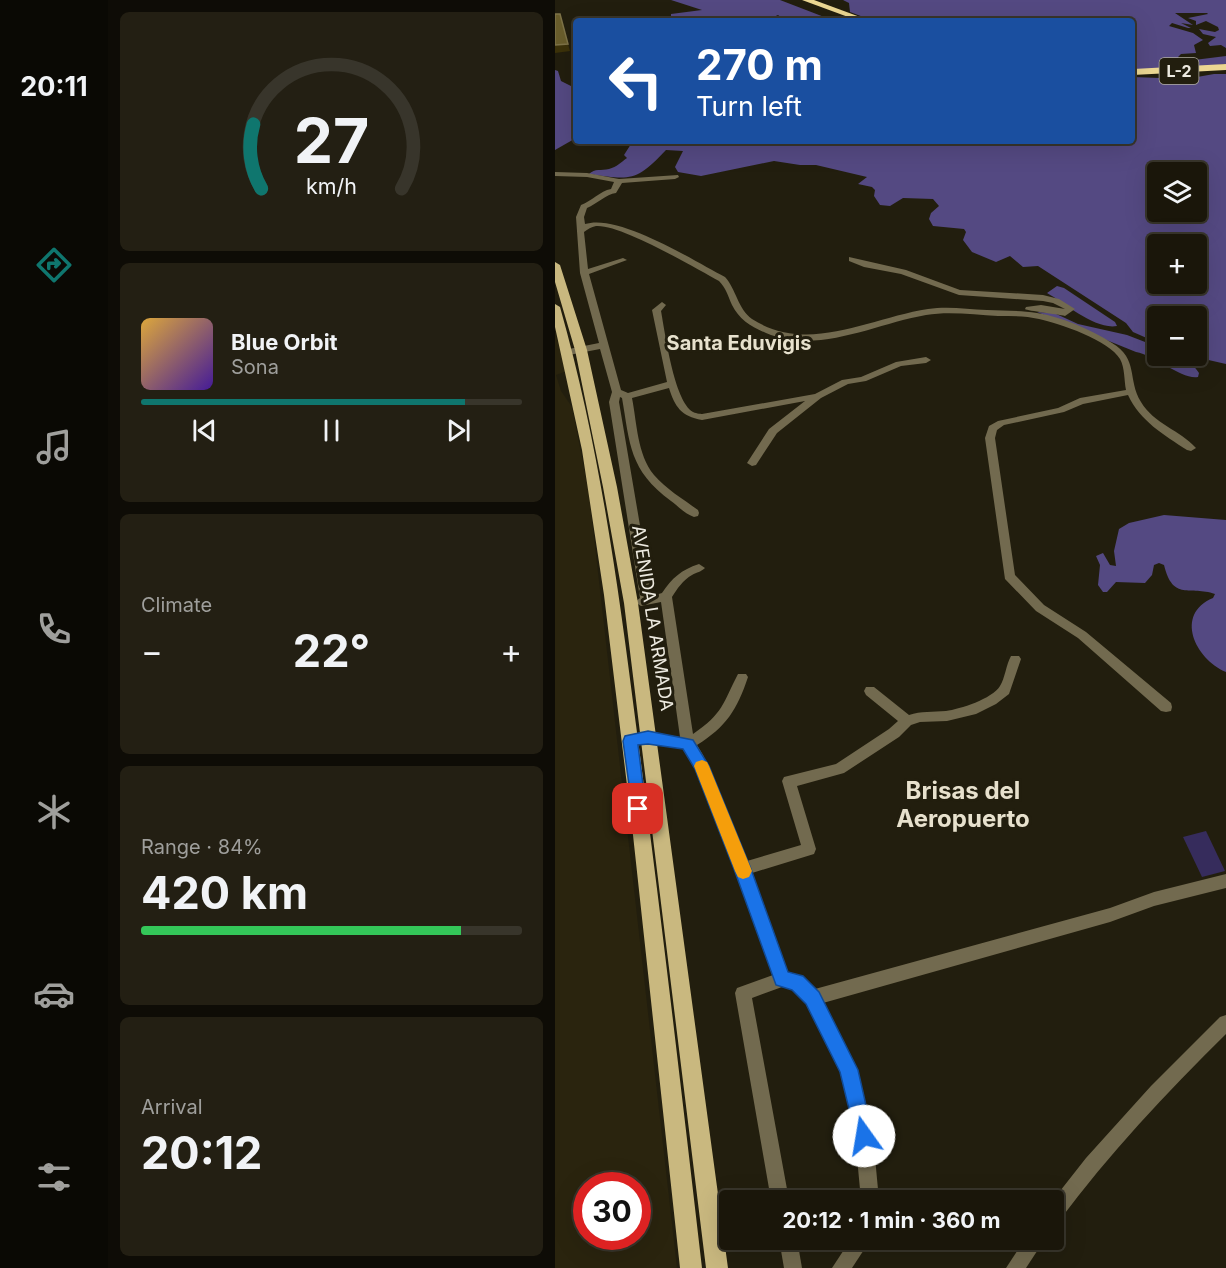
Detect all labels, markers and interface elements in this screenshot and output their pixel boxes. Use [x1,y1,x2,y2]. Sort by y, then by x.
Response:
text: 270 m [696,39,823,90]
icon: left [597,42,675,120]
road number: L-2 [1159,58,1199,84]
text: 20:11 [20,70,88,103]
text: Turn left [696,90,802,123]
text: 27 [294,103,369,178]
map controls [1147,162,1207,366]
button: layers [1147,162,1207,222]
text: km/h [306,173,357,199]
button: + [1147,234,1207,294]
icon: directions [33,244,75,286]
button: − [1147,306,1207,366]
text: Blue Orbit [231,329,338,355]
district label: Santa Eduvigis [667,331,811,355]
text: Sona [231,355,279,379]
icon: previous [188,414,221,447]
icon: pause [315,414,348,447]
icon: next [442,414,475,447]
icon: music [33,426,75,468]
street label: AVENIDA LA ARMADA [628,524,678,712]
text: Climate [141,593,212,617]
icon: phone [33,608,75,650]
text: 22° [293,623,370,678]
text: − [141,631,163,671]
text: + [500,631,522,671]
district label: Brisas del Aeropuerto [896,776,1030,833]
pin [612,783,663,834]
icon: climate [33,791,75,833]
icon: arrive [621,792,654,825]
text: Range · 84% [141,835,263,859]
text: 420 km [141,865,308,920]
icon: car [33,973,75,1015]
text: Arrival [141,1095,203,1119]
position arrow [832,1104,896,1168]
text: 20:12 [141,1125,262,1180]
icon: filters [33,1156,75,1198]
speed limit sign: 30 [573,1172,651,1250]
text: 20:12 · 1 min · 360 m [783,1207,1000,1233]

